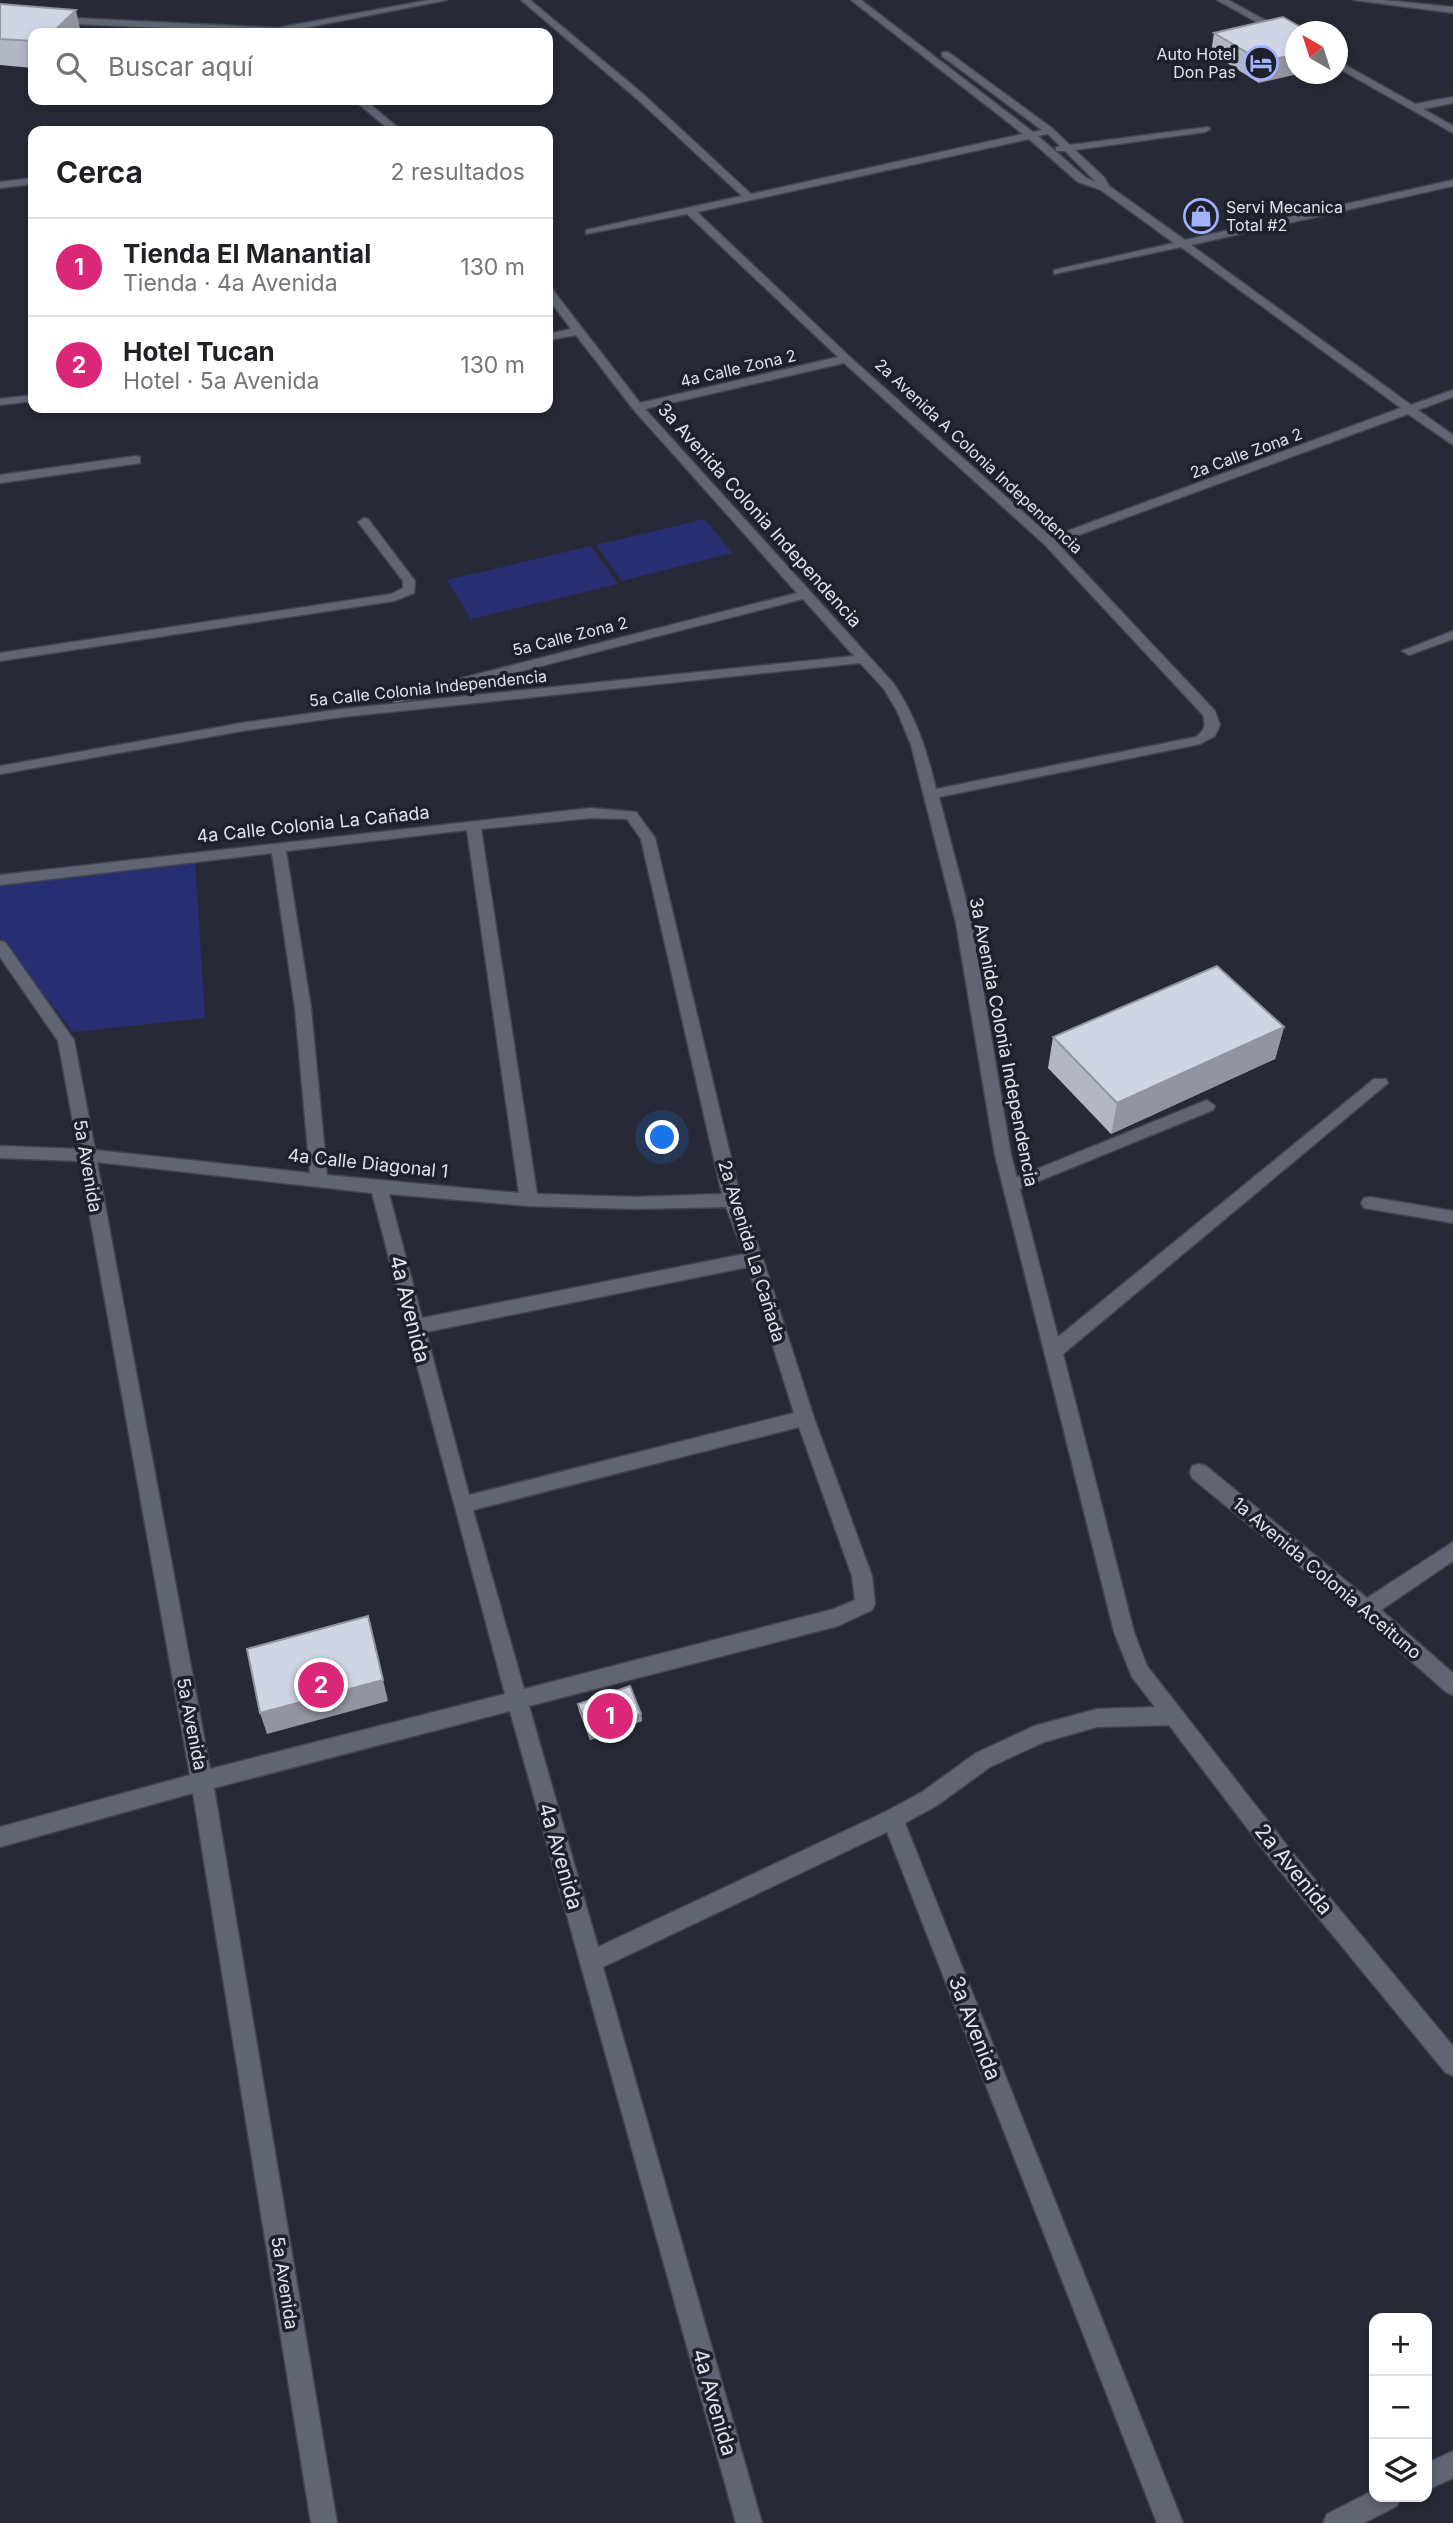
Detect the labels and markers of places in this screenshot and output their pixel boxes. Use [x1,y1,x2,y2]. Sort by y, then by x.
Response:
place label: Auto Hotel Don Pas [1157,44,1236,82]
hotel icon: Auto Hotel Don Pas [1242,44,1280,82]
shop icon: Servi Mecanica Total #2 [1182,197,1220,235]
place label: Servi Mecanica Total #2 [1226,197,1343,235]
pin: 2 [298,1659,344,1711]
pin: 1 [587,1690,633,1742]

